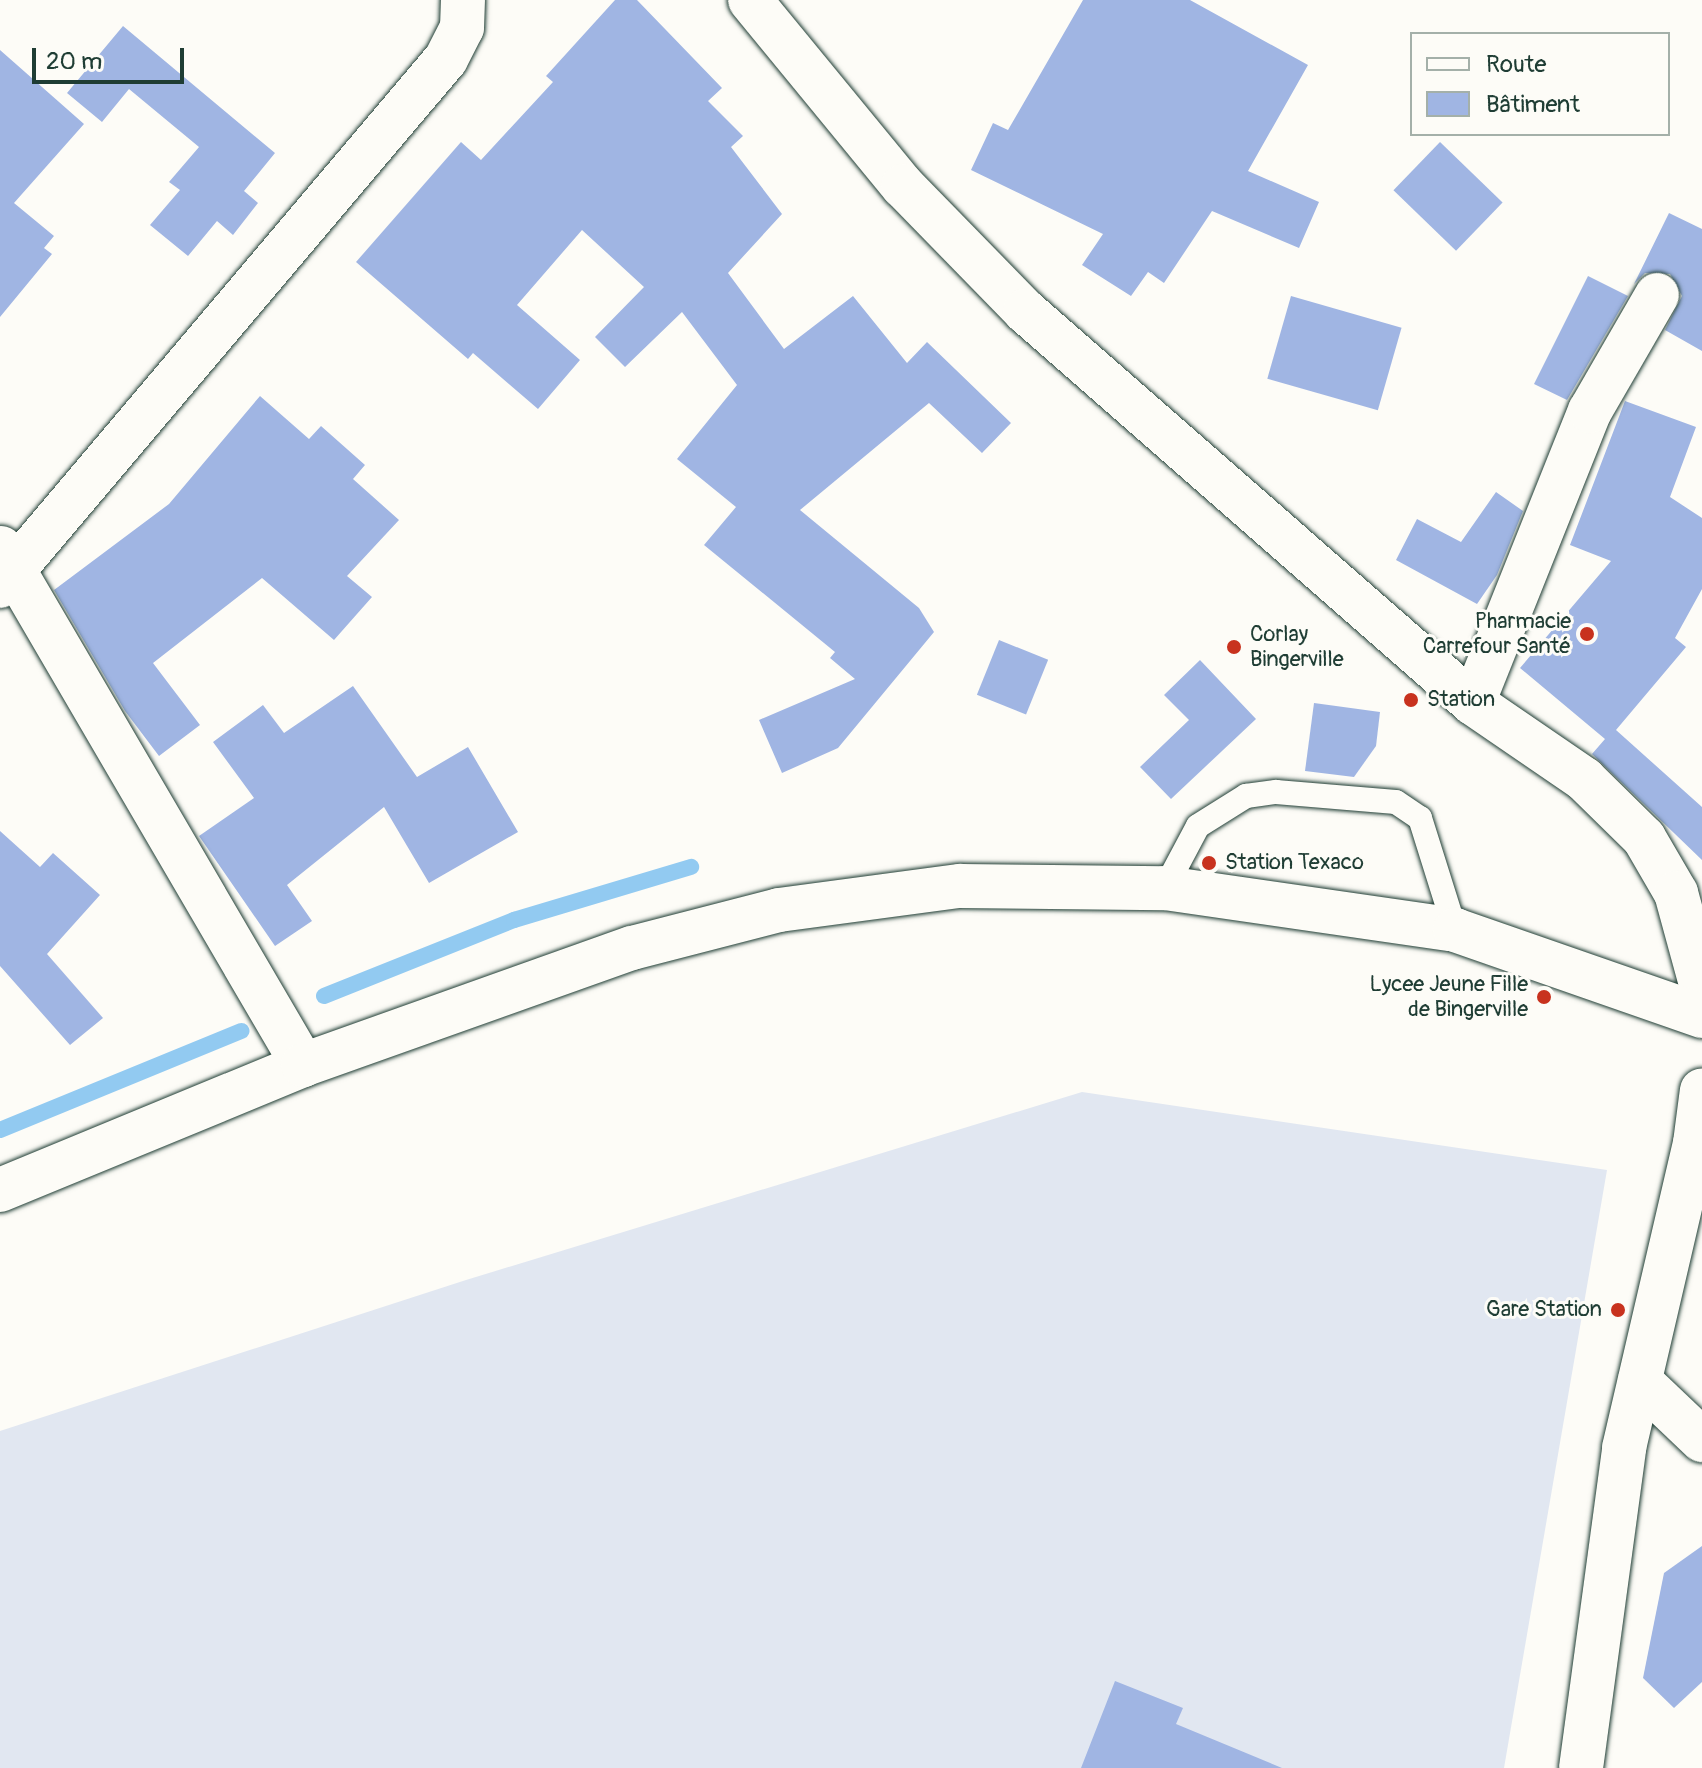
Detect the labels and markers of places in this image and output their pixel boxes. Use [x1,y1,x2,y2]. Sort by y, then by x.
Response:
place label: Pharmacie Carrefour Santé [1423,608,1571,660]
place label: Corlay Bingerville [1250,621,1343,672]
marker: Pharmacie Carrefour Santé [1578,625,1596,643]
marker: Corlay Bingerville [1225,638,1243,656]
place label: Station [1427,687,1495,713]
marker: Station [1402,691,1420,709]
place label: Station Texaco [1225,850,1364,876]
marker: Station Texaco [1200,854,1218,872]
place label: Lycee Jeune Fille de Bingerville [1370,971,1528,1022]
marker: Lycee Jeune Fille de Bingerville [1535,988,1553,1006]
place label: Gare Station [1486,1297,1602,1323]
marker: Gare Station [1609,1301,1627,1319]

